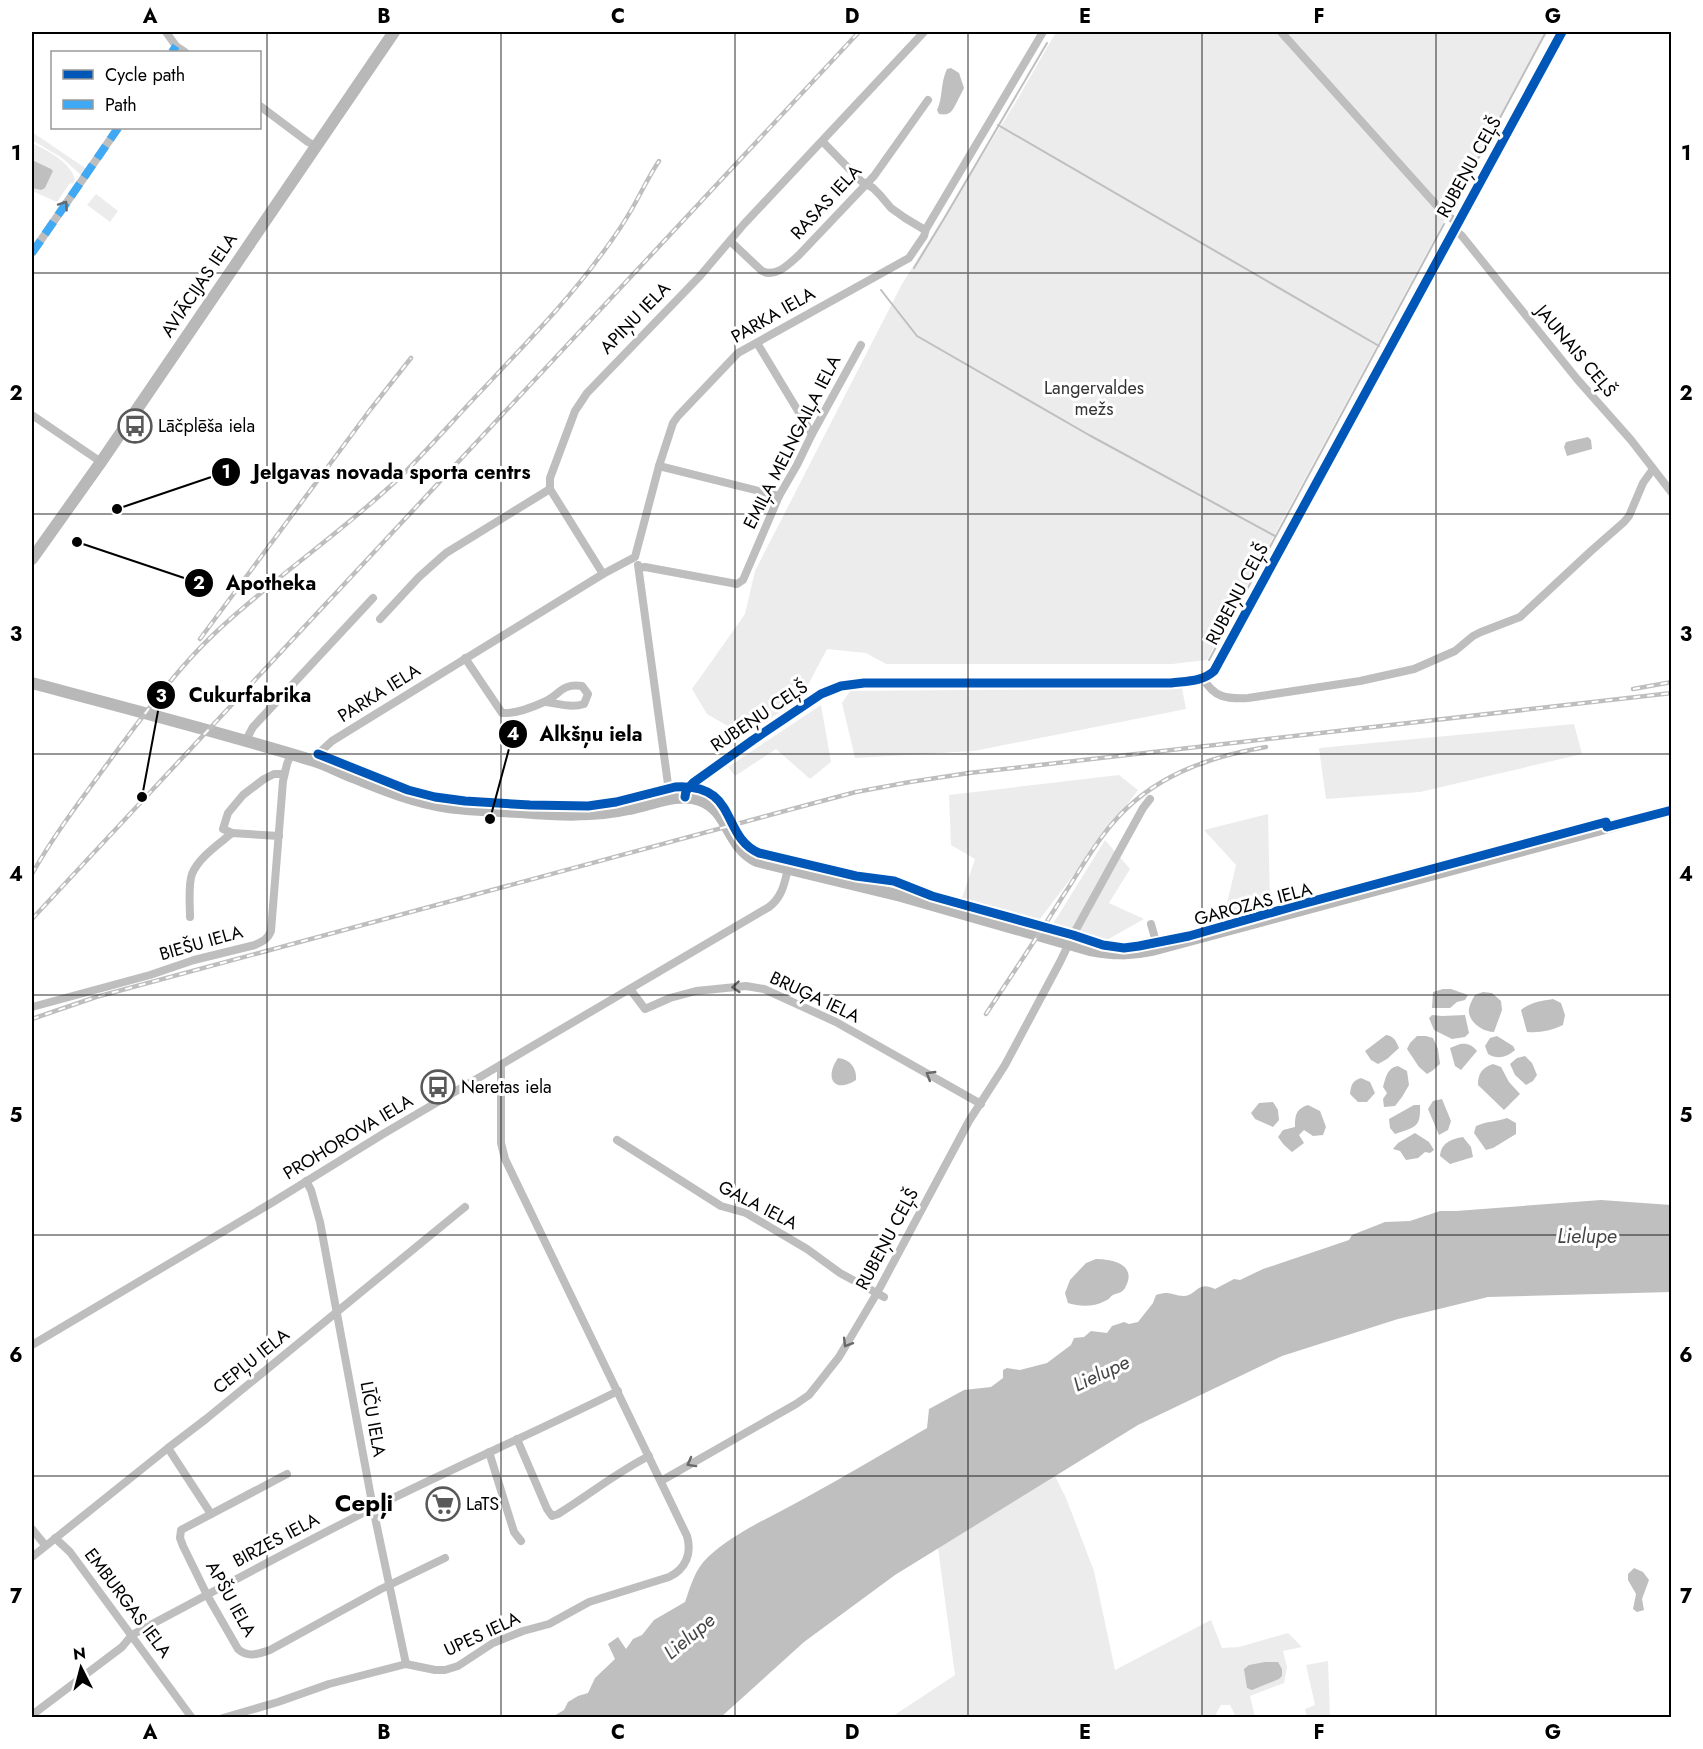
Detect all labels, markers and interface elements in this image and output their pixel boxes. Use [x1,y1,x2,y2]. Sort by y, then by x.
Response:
text: A [142,2,158,31]
text: B [377,2,391,31]
text: C [611,2,625,31]
text: D [845,2,859,31]
text: E [1079,2,1091,31]
text: F [1313,2,1325,31]
text: G [1545,2,1561,31]
legend [51,51,261,129]
text: Cycle path [105,62,185,88]
text: Path [105,92,137,118]
street label: RUBEŅU CEĻŠ [1430,112,1508,222]
text: 1 [11,139,21,168]
text: 1 [1681,139,1691,168]
street label: RASAS IELA [785,159,868,245]
one-way arrow [57,201,68,212]
street label: AVIĀCIJAS IELA [154,228,244,342]
street label: APIŅU IELA [594,276,676,360]
street label: PARKA IELA [726,280,820,349]
street label: JAUNAIS CEĻŠ [1528,298,1622,403]
street label: EMIĻA MELNGAIĻA IELA [737,351,847,533]
park label: Langervaldes mežs [1044,375,1144,422]
text: 2 [9,379,23,408]
text: 2 [1679,379,1693,408]
bus stop icon: Lāčplēša iela [117,408,153,444]
place label: Lāčplēša iela [158,413,255,439]
callout: Jelgavas novada sporta centrs [211,453,543,491]
text: Jelgavas novada sporta centrs [249,458,531,487]
text: 1 [221,459,231,485]
street label: RUBEŅU CEĻŠ [1199,538,1275,650]
callout: Apotheka [184,564,328,602]
text: Apotheka [225,569,316,598]
text: 2 [193,570,205,596]
text: 3 [10,620,22,649]
text: 3 [1680,620,1692,649]
street label: PARKA IELA [333,657,425,729]
street label: RUBEŅU CEĻŠ [705,674,813,758]
callout: Cukurfabrika [146,676,323,714]
text: Cukurfabrika [189,681,311,710]
text: 3 [155,683,167,709]
callout: Alkšņu iela [498,715,655,753]
text: Alkšņu iela [539,720,642,749]
text: 4 [507,721,519,747]
text: 4 [9,860,23,889]
text: 4 [1679,860,1693,889]
street label: GAROZAS IELA [1191,876,1315,932]
street label: BIEŠU IELA [156,919,246,967]
street label: BRUĢA IELA [766,965,865,1029]
one-way arrow [731,980,740,993]
bus stop icon: Neretas iela [420,1069,456,1105]
one-way arrow [926,1071,936,1083]
place label: Neretas iela [461,1074,552,1100]
street label: PROHOROVA IELA [278,1088,418,1186]
text: 5 [10,1101,23,1130]
text: 5 [1680,1101,1693,1130]
street label: GALA IELA [714,1174,802,1236]
street label: RUBEŅU CEĻŠ [849,1183,925,1295]
water label: Lielupe [1557,1222,1617,1251]
street label: CEPĻU IELA [207,1322,295,1400]
one-way arrow [843,1337,855,1347]
text: 6 [9,1341,23,1370]
text: 6 [1679,1341,1693,1370]
water label: Lielupe [1068,1348,1134,1399]
street label: LĪČU IELA [354,1379,392,1459]
one-way arrow [687,1456,697,1468]
district label: Cepļi [335,1485,393,1520]
supermarket icon: LaTS [425,1486,461,1522]
place label: LaTS [466,1491,499,1517]
street label: BIRZES IELA [228,1506,324,1574]
street label: EMBURGAS IELA [78,1543,178,1663]
street label: APŠU IELA [199,1556,263,1642]
text: 7 [10,1582,23,1611]
text: 7 [1680,1582,1693,1611]
street label: UPES IELA [440,1605,524,1663]
water label: Lielupe [657,1606,721,1667]
north arrow [51,1638,111,1698]
text: N [72,1641,87,1666]
text: A [142,1718,158,1747]
text: B [377,1718,391,1747]
text: C [611,1718,625,1747]
text: D [845,1718,859,1747]
text: E [1079,1718,1091,1747]
text: F [1313,1718,1325,1747]
text: G [1545,1718,1561,1747]

